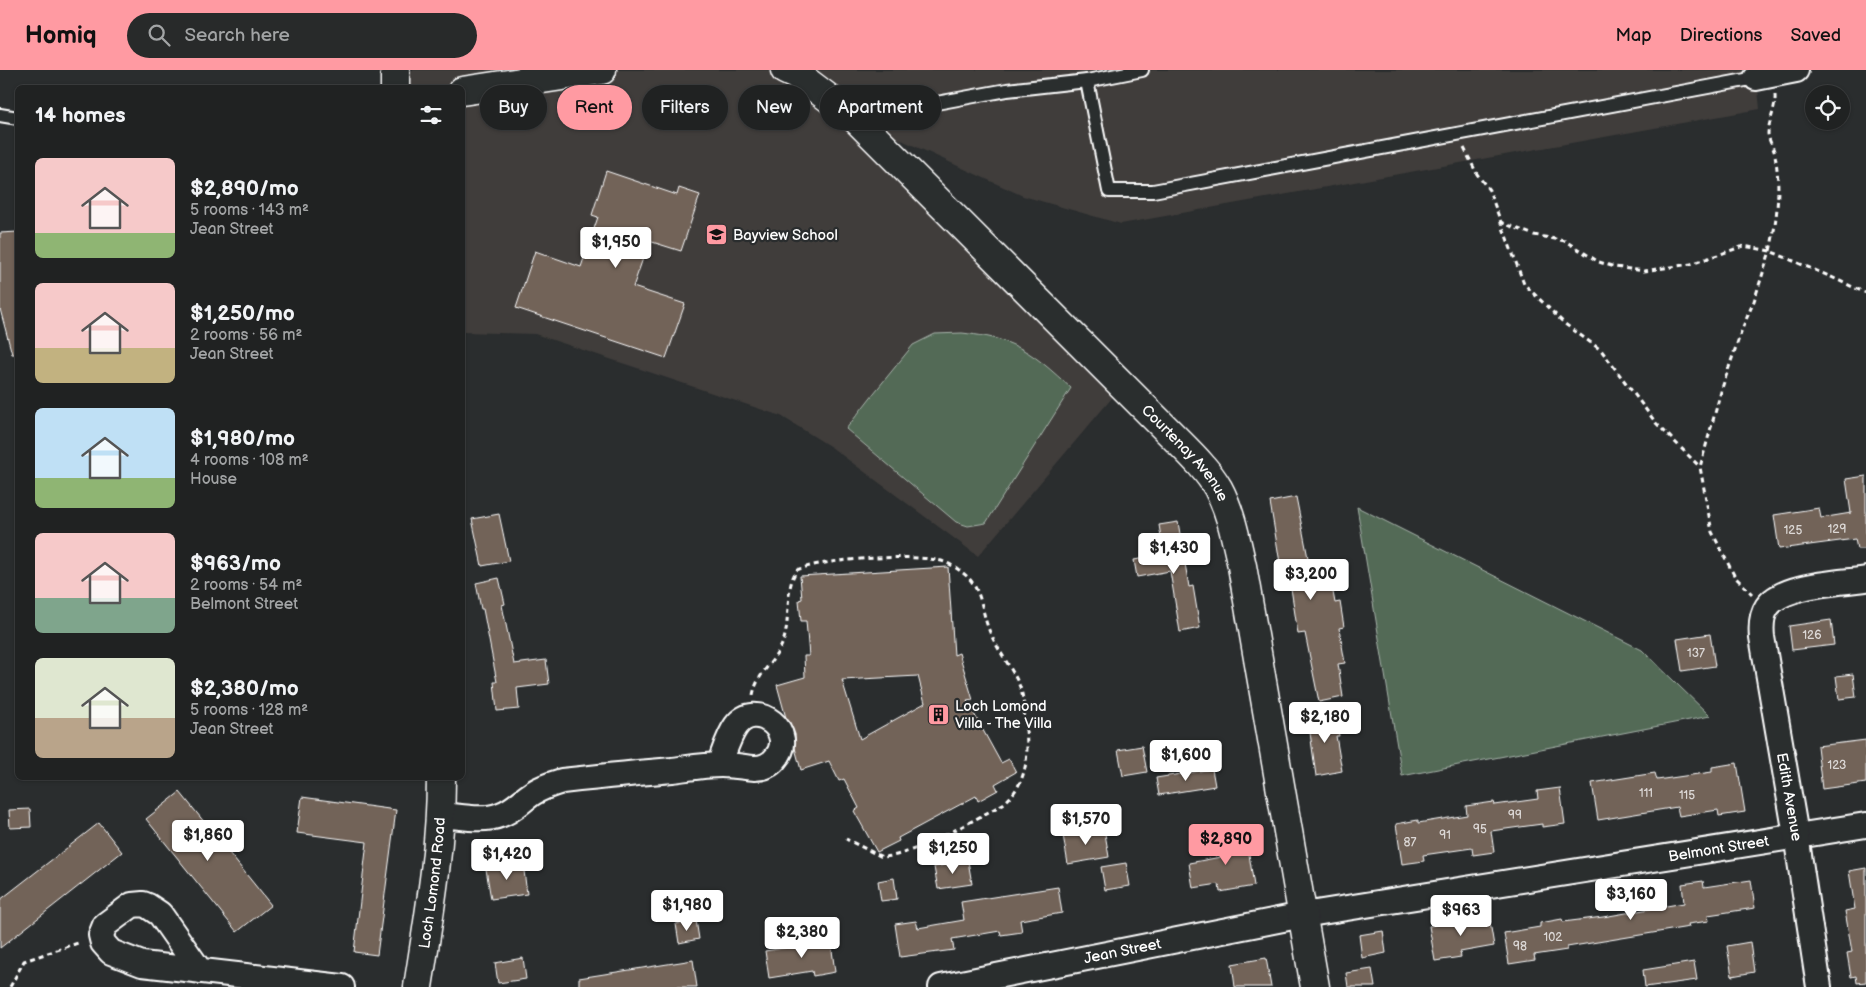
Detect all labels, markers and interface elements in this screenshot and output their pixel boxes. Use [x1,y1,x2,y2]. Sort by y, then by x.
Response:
search box [127,13,477,58]
text: Homiq [25,21,97,50]
icon: search [145,21,173,49]
text: Search here [185,24,290,47]
text: Map [1616,25,1652,46]
text: Directions [1680,25,1762,46]
text: Saved [1790,25,1841,46]
chip: Buy [480,85,547,130]
chip: Rent [557,85,632,130]
chip: Filters [642,85,728,130]
chip: New [738,85,810,130]
chip: Apartment [820,85,941,130]
map controls [1805,85,1850,130]
button: locate [1805,85,1850,130]
icon: filters [417,101,445,129]
text: 14 homes [35,103,126,128]
text: $2,890/mo [190,176,299,201]
icon: home [75,178,135,238]
text: 5 rooms · 143 m² [190,201,309,220]
text: Jean Street [190,220,274,239]
school or university icon: Bayview School [705,223,729,247]
pin: $1,950 [575,226,657,269]
place label: Bayview School [733,226,838,245]
text: $1,950 [591,233,641,252]
text: $1,250/mo [190,301,295,326]
icon: home [75,303,135,363]
text: 2 rooms · 56 m² [190,326,302,345]
text: Jean Street [190,345,274,364]
street label: Courtenay Avenue [1138,401,1233,504]
text: $1,980/mo [190,426,295,451]
icon: home [75,428,135,488]
text: 4 rooms · 108 m² [190,451,309,470]
text: House [190,470,237,489]
house number: 129 [1828,522,1846,537]
house number: 125 [1784,523,1802,538]
pin: $1,430 [1133,532,1215,575]
text: $1,430 [1149,539,1199,558]
text: $963/mo [190,551,281,576]
icon: home [75,553,135,613]
pin: $3,200 [1270,558,1352,601]
text: $3,200 [1285,565,1337,584]
text: 2 rooms · 54 m² [190,576,302,595]
text: Belmont Street [190,595,298,614]
house number: 126 [1802,628,1822,643]
house number: 137 [1687,646,1705,661]
text: $2,380/mo [190,676,299,701]
icon: home [75,678,135,738]
place label: Loch Lomond Villa - The Villa [955,697,1052,733]
text: 5 rooms · 128 m² [190,701,308,720]
pin: $2,180 [1284,702,1366,744]
building icon: Loch Lomond Villa - The Villa [927,703,951,727]
text: $2,180 [1300,708,1350,727]
text: Jean Street [190,720,274,739]
pin: $1,600 [1145,740,1227,782]
text: $1,600 [1161,746,1211,765]
street label: Edith Avenue [1772,751,1806,843]
house number: 123 [1828,758,1846,773]
house number: 111 [1639,786,1653,801]
house number: 115 [1679,788,1695,803]
pin: $1,570 [1045,804,1127,846]
house number: 99 [1508,808,1522,823]
text: $1,570 [1062,810,1110,829]
street label: Loch Lomond Road [415,817,449,950]
pin: $1,860 [167,820,249,862]
house number: 95 [1473,822,1487,837]
pin: $2,890 [1185,824,1267,866]
text: $1,860 [183,826,233,845]
house number: 91 [1439,828,1451,843]
text: $2,890 [1200,830,1252,849]
street label: Belmont Street [1667,831,1771,866]
pin: $1,250 [912,832,994,875]
house number: 87 [1404,835,1417,850]
pin: $1,420 [466,838,548,881]
text: $1,250 [928,839,978,858]
text: $1,420 [482,845,532,864]
pin: $3,160 [1590,878,1672,921]
text: $3,160 [1606,885,1656,904]
pin: $1,980 [646,890,728,932]
pin: $963 [1431,894,1491,937]
text: $1,980 [662,896,712,915]
text: $963 [1442,901,1480,920]
pin: $2,380 [761,916,843,959]
text: $2,380 [776,923,828,942]
house number: 102 [1544,930,1562,945]
street label: Jean Street [1082,934,1163,968]
house number: 98 [1513,939,1527,954]

